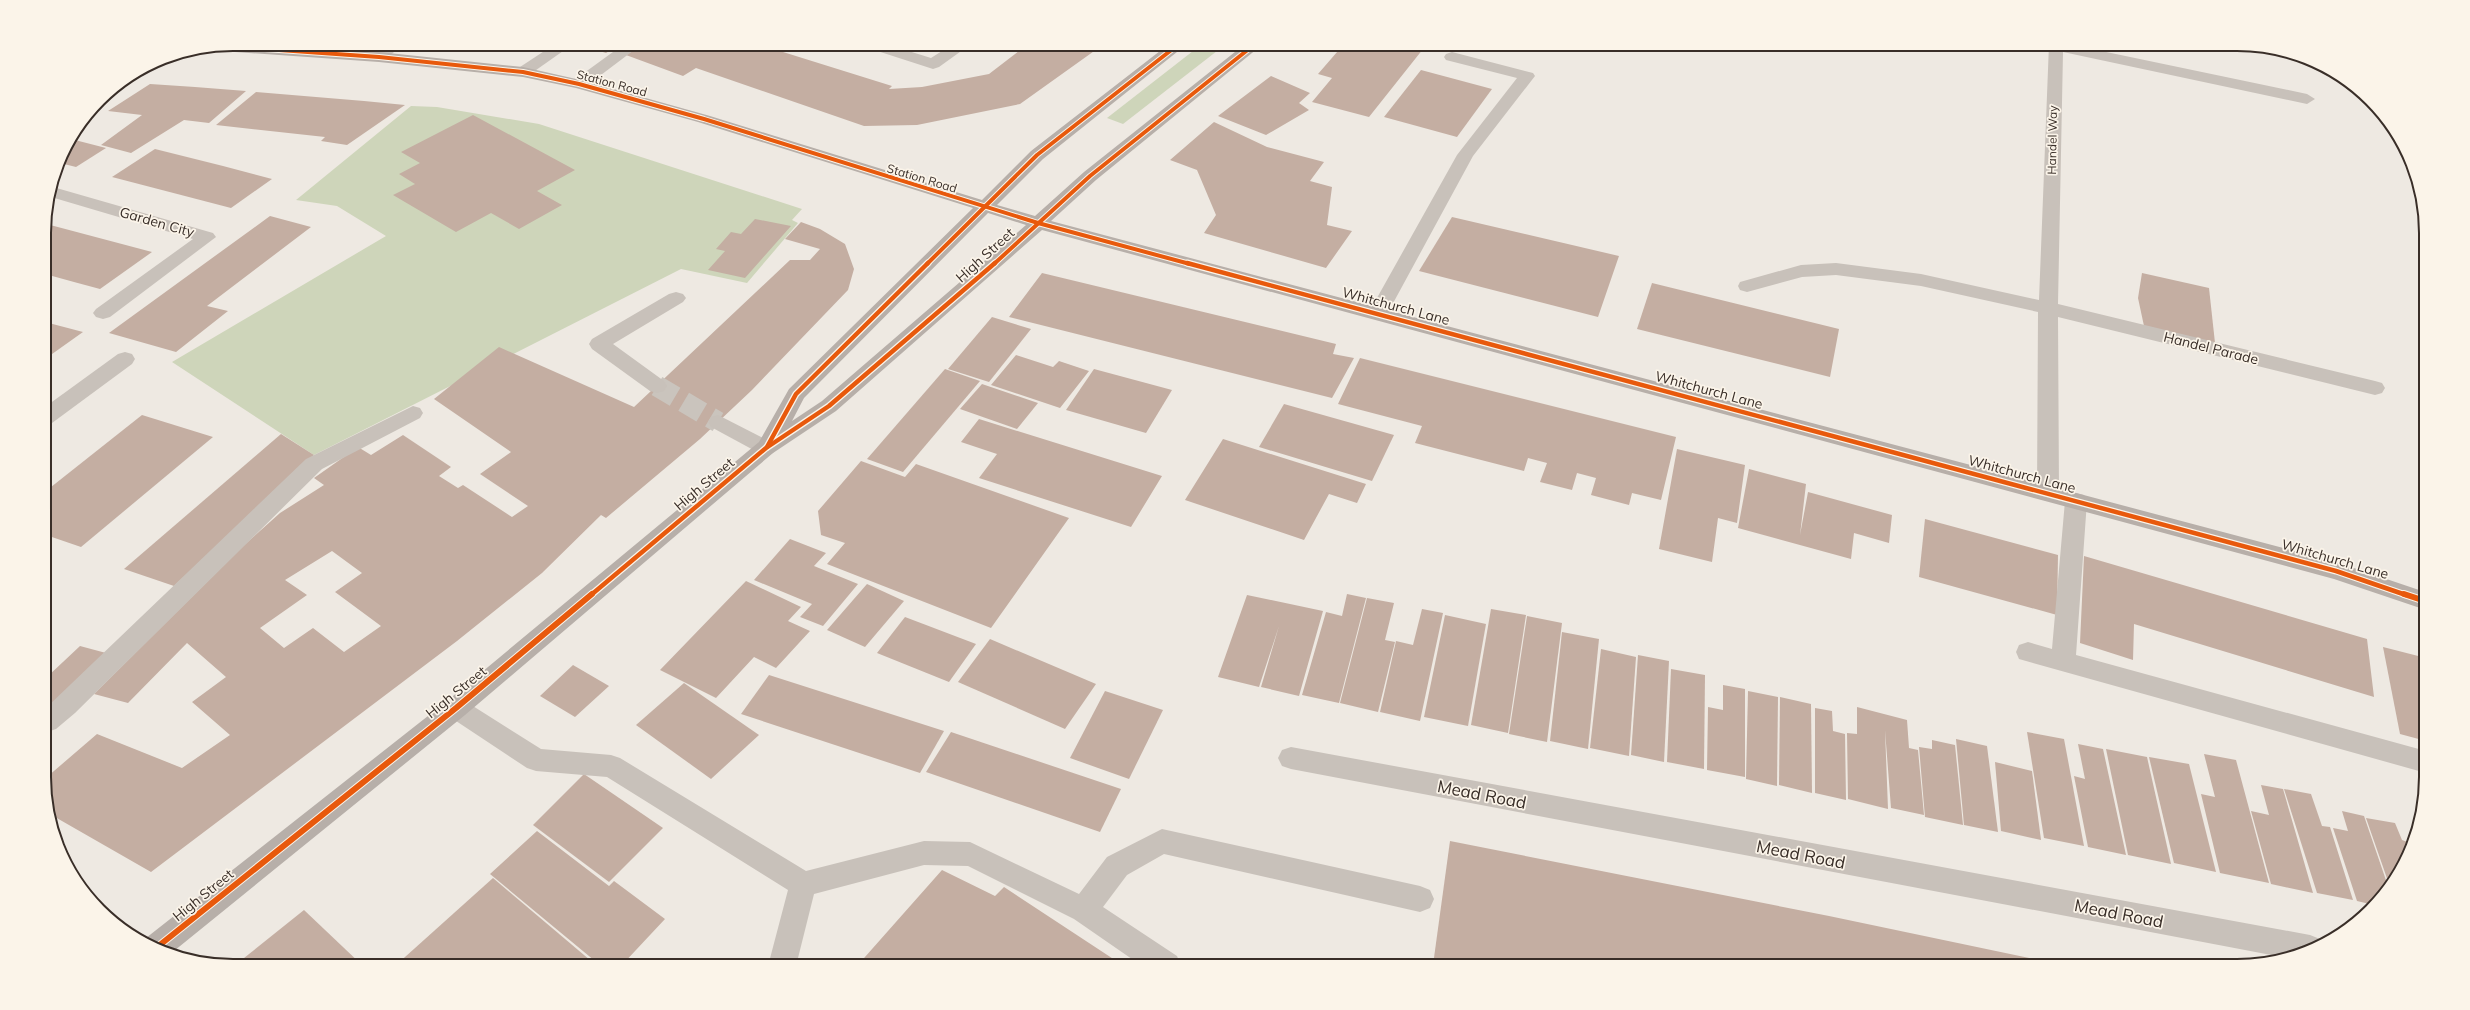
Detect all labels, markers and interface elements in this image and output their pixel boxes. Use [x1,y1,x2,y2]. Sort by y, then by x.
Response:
street label: Station Road [575,66,649,100]
street label: Handel Way [2044,105,2060,175]
street label: Station Road [885,160,959,196]
street label: Garden City [118,203,197,241]
street label: High Street [952,224,1018,286]
street label: Whitchurch Lane [1340,283,1452,329]
street label: Handel Parade [2162,328,2260,368]
street label: Whitchurch Lane [1653,367,1765,413]
street label: Whitchurch Lane [1966,451,2078,497]
street label: High Street [670,454,738,514]
street label: Whitchurch Lane [2279,535,2391,583]
street label: High Street [422,662,490,722]
street label: Mead Road [1436,775,1528,813]
street label: Mead Road [1755,835,1847,873]
street label: High Street [169,865,237,925]
street label: Mead Road [2073,894,2165,932]

